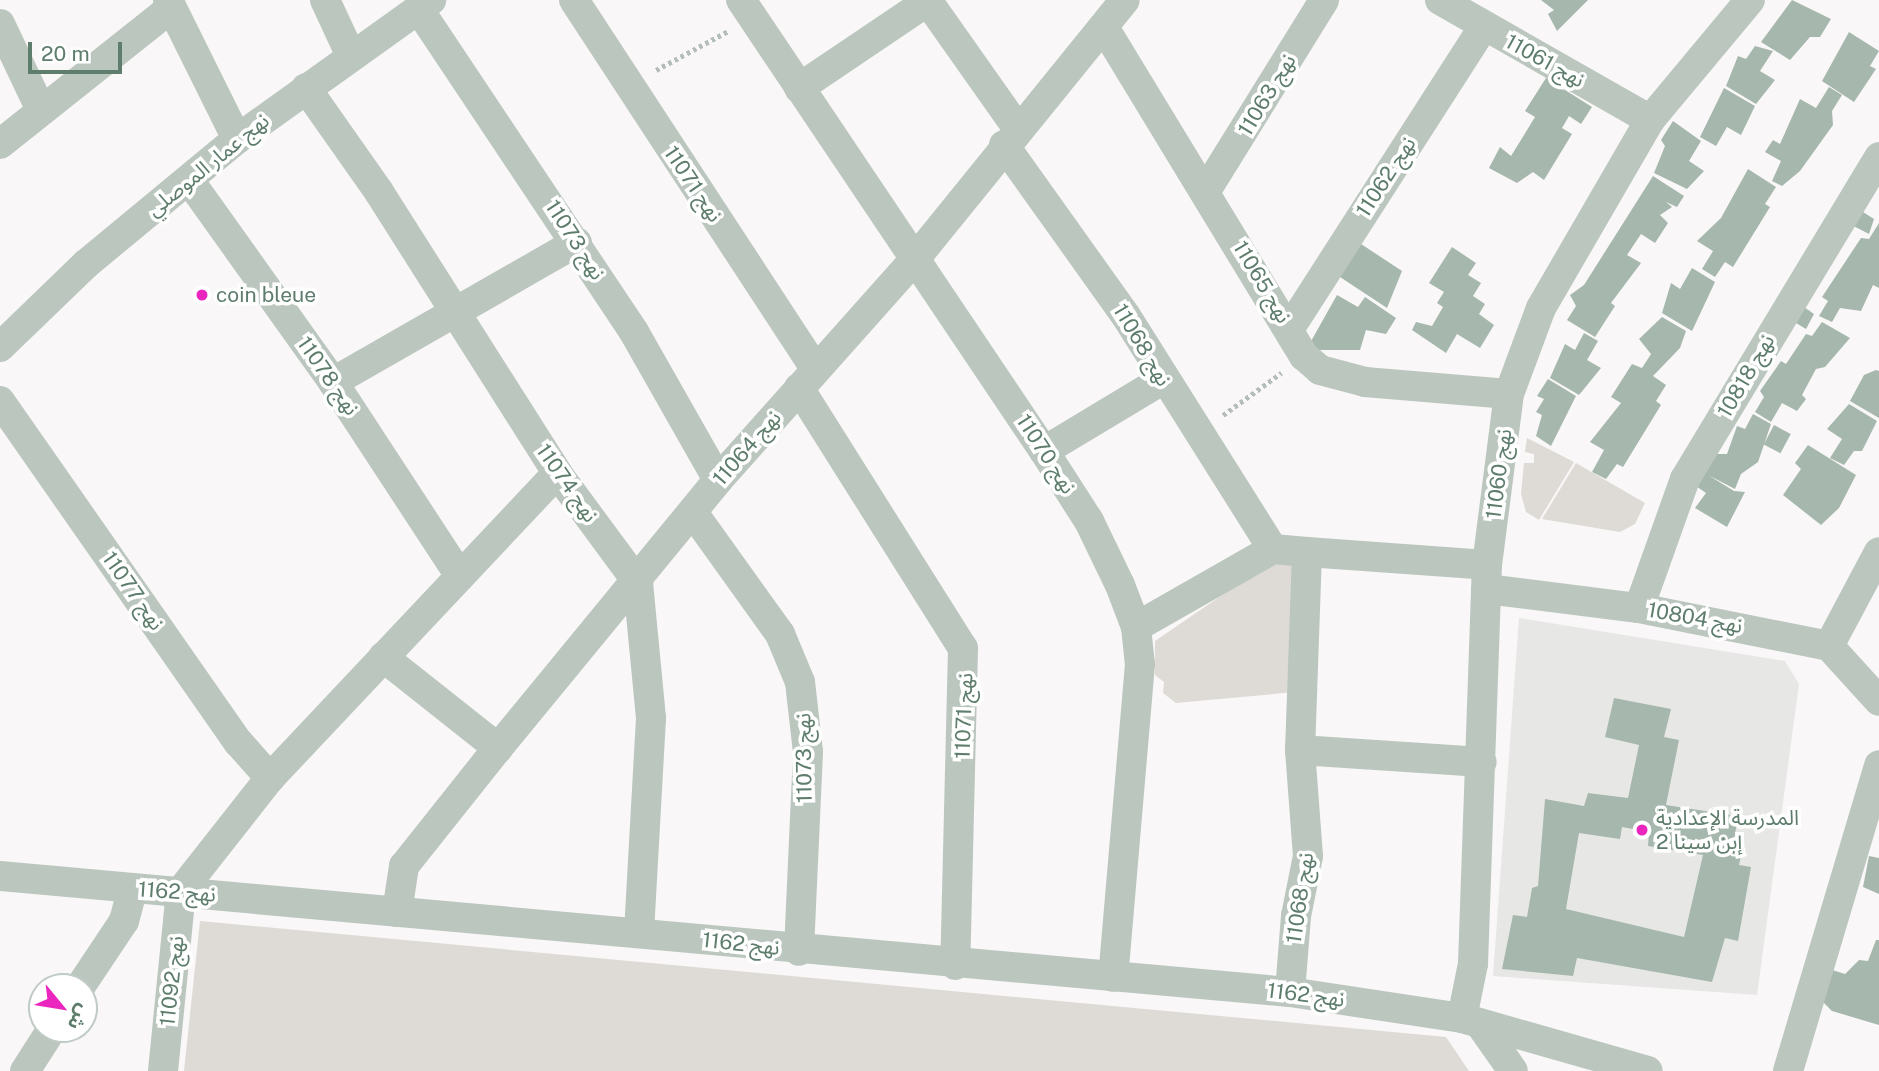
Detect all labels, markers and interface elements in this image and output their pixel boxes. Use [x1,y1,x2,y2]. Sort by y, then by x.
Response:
scale bar [32,28,126,72]
street label: نهج 11061 [1501,29,1589,93]
text: 20 m [41,41,90,66]
street label: نهج 11063 [1233,50,1301,140]
street label: نهج عمار الموصلي [142,108,274,222]
street label: نهج 11062 [1351,132,1421,222]
street label: نهج 11071 [658,141,728,227]
street label: نهج 11073 [540,195,610,285]
street label: نهج 11065 [1228,236,1296,328]
place label: coin bleue [216,282,316,308]
marker: coin bleue [194,287,210,303]
street label: نهج 11068 [1108,299,1176,391]
street label: نهج 10818 [1712,330,1780,422]
street label: نهج 11078 [292,332,364,420]
street label: نهج 11064 [708,405,786,491]
street label: نهج 11070 [1011,410,1081,498]
street label: نهج 11060 [1481,427,1517,521]
street label: نهج 11074 [531,439,603,527]
street label: نهج 11077 [97,547,169,635]
street label: نهج 10804 [1646,597,1744,639]
street label: نهج 11071 [950,673,978,759]
street label: نهج 11073 [791,713,817,803]
place label: المدرسة الإعدادية إبن سينا 2 [1656,805,1799,855]
marker: المدرسة الإعدادية إبن سينا 2 [1634,822,1650,838]
street label: نهج 11068 [1281,851,1319,945]
street label: نهج 1162 [137,877,217,907]
street label: نهج 1162 [701,927,781,961]
street label: نهج 11092 [155,935,189,1027]
north arrow [28,973,98,1043]
street label: نهج 1162 [1266,978,1346,1012]
text: ش [63,1001,95,1034]

